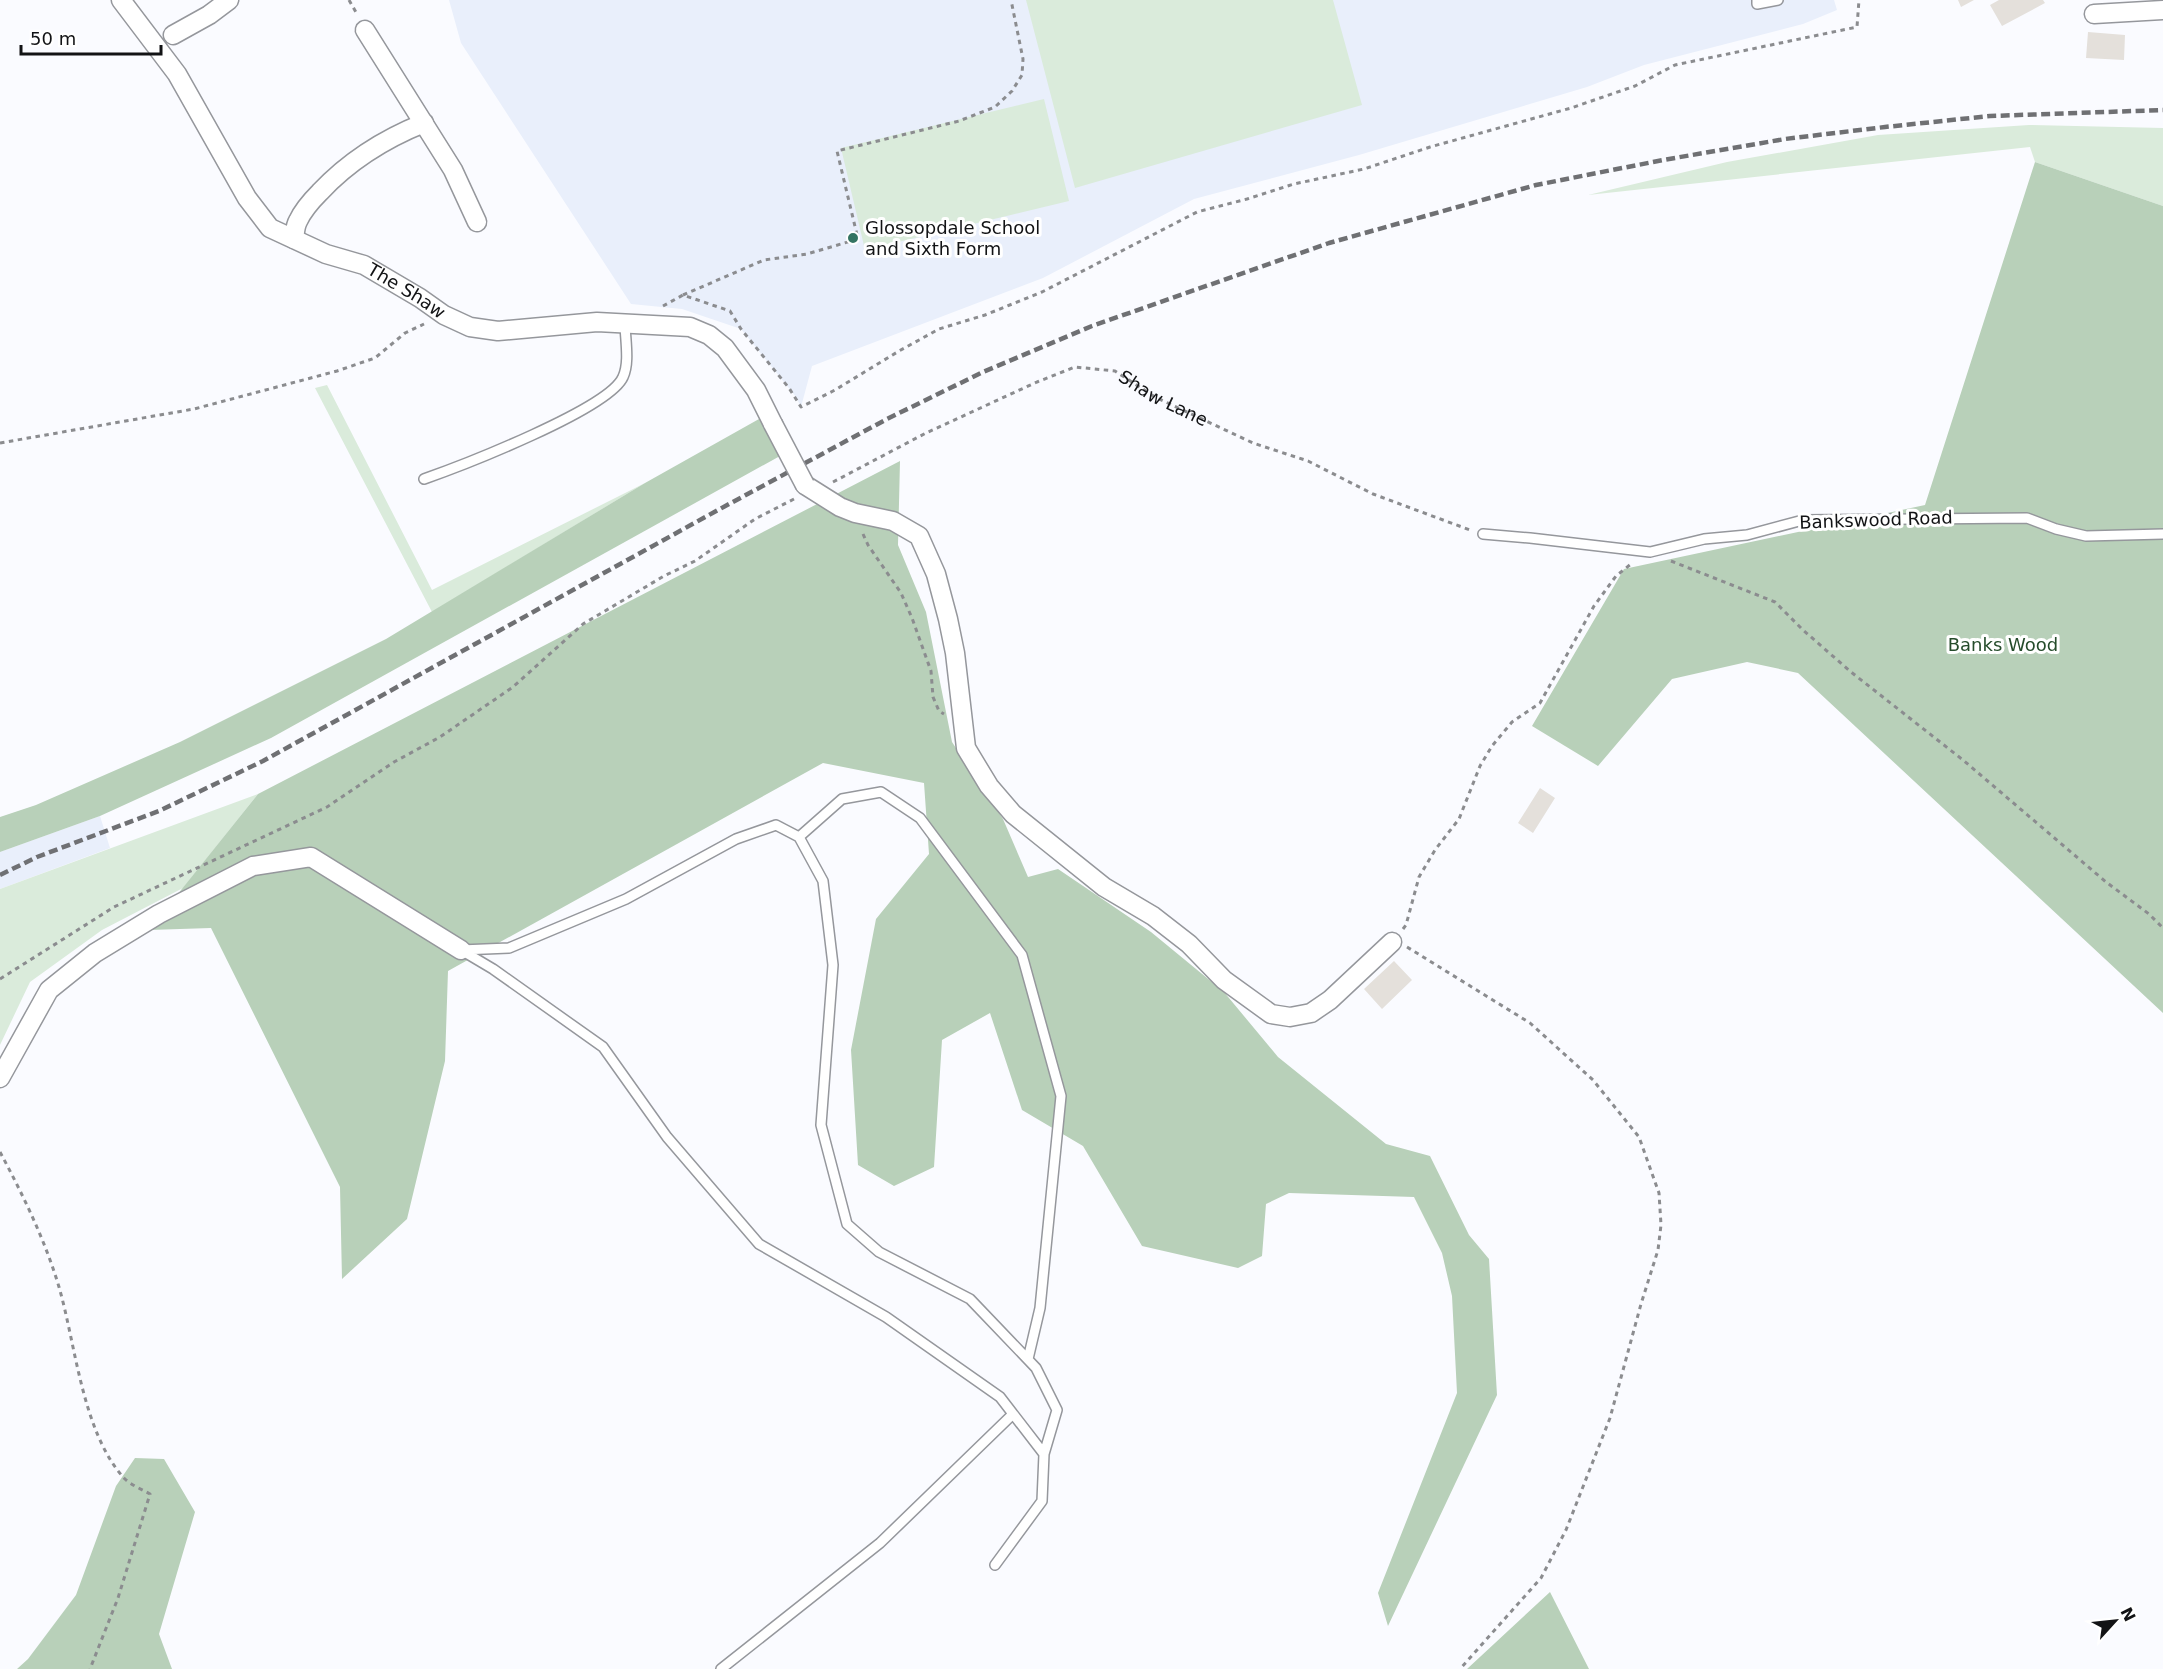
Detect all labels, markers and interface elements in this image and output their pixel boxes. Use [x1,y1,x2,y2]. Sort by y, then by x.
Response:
scale bar [21,18,160,56]
text: 50 m [30,28,76,49]
place label: Glossopdale School and Sixth Form [865,217,1040,259]
marker: Glossopdale School and Sixth Form [846,231,860,245]
street label: The Shaw [363,258,450,323]
street label: Shaw Lane [1115,365,1211,430]
street label: Bankswood Road [1799,506,1953,533]
park label: Banks Wood [1948,634,2058,655]
north arrow [2085,1591,2145,1651]
text: N [2116,1604,2139,1625]

